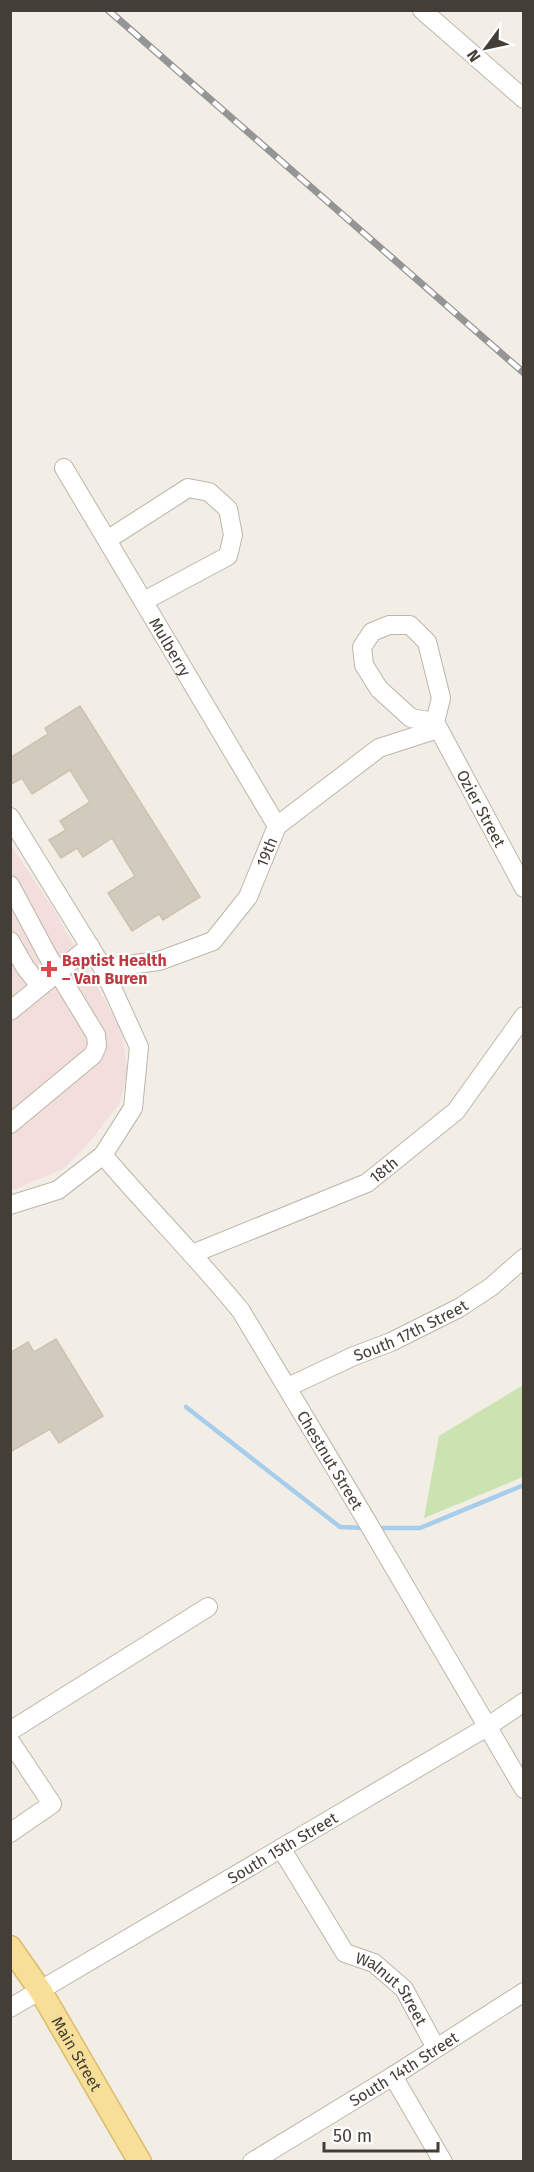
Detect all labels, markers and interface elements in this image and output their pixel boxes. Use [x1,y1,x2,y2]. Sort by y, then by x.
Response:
north arrow [456,18,516,78]
text: N [463,46,485,66]
street label: Mulberry [146,614,195,680]
street label: Ozier Street [453,766,510,851]
street label: 19th [252,834,281,870]
place label: Baptist Health – Van Buren [62,951,167,988]
marker: Baptist Health – Van Buren [40,960,58,978]
street label: 18th [365,1153,401,1187]
street label: South 17th Street [351,1295,471,1365]
street label: Chestnut Street [293,1407,367,1513]
street label: South 15th Street [224,1808,341,1887]
street label: Walnut Street [353,1948,431,2029]
street label: Main Street [48,2013,106,2094]
street label: South 14th Street [346,2027,462,2110]
scale bar [324,2115,438,2153]
text: 50 m [333,2125,372,2147]

